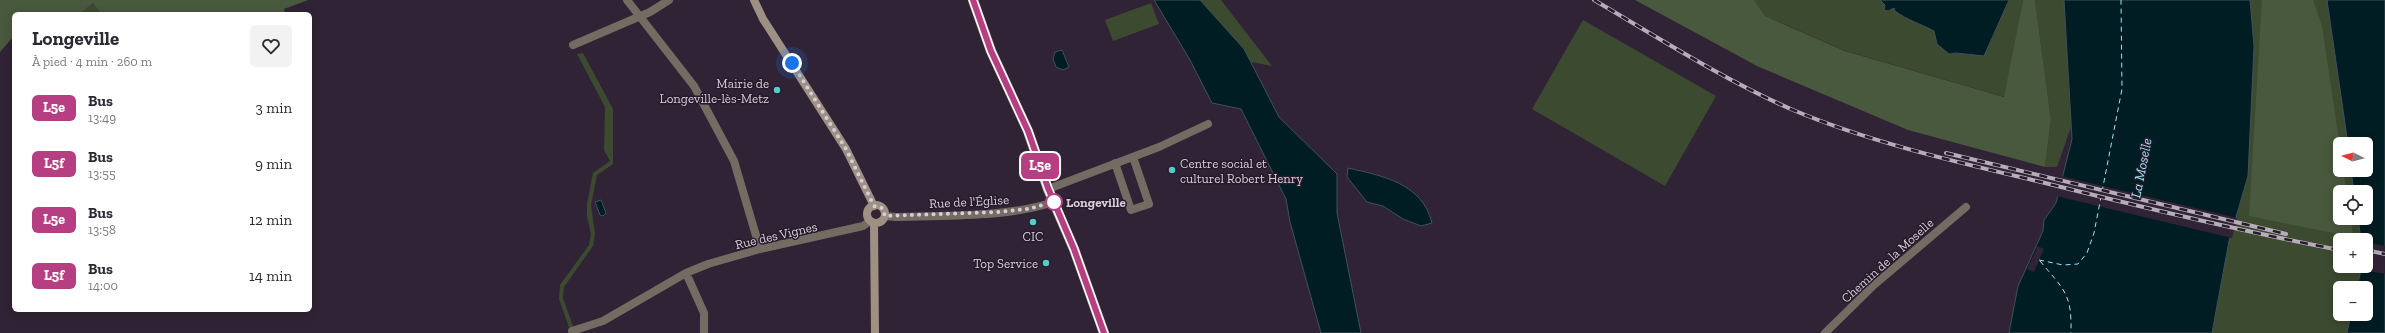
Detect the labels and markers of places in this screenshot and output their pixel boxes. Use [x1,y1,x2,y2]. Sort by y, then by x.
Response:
place label: Mairie de Longeville-lès-Metz [660,76,769,106]
marker: Mairie de Longeville-lès-Metz [772,85,782,95]
place label: Centre social et culturel Robert Henry [1180,156,1303,186]
marker: Centre social et culturel Robert Henry [1167,165,1177,175]
marker: Longeville [1045,193,1063,211]
place label: Longeville [1066,195,1126,210]
marker: CIC [1028,217,1038,227]
place label: CIC [1023,229,1043,244]
place label: Top Service [973,256,1038,271]
marker: Top Service [1041,258,1051,268]

